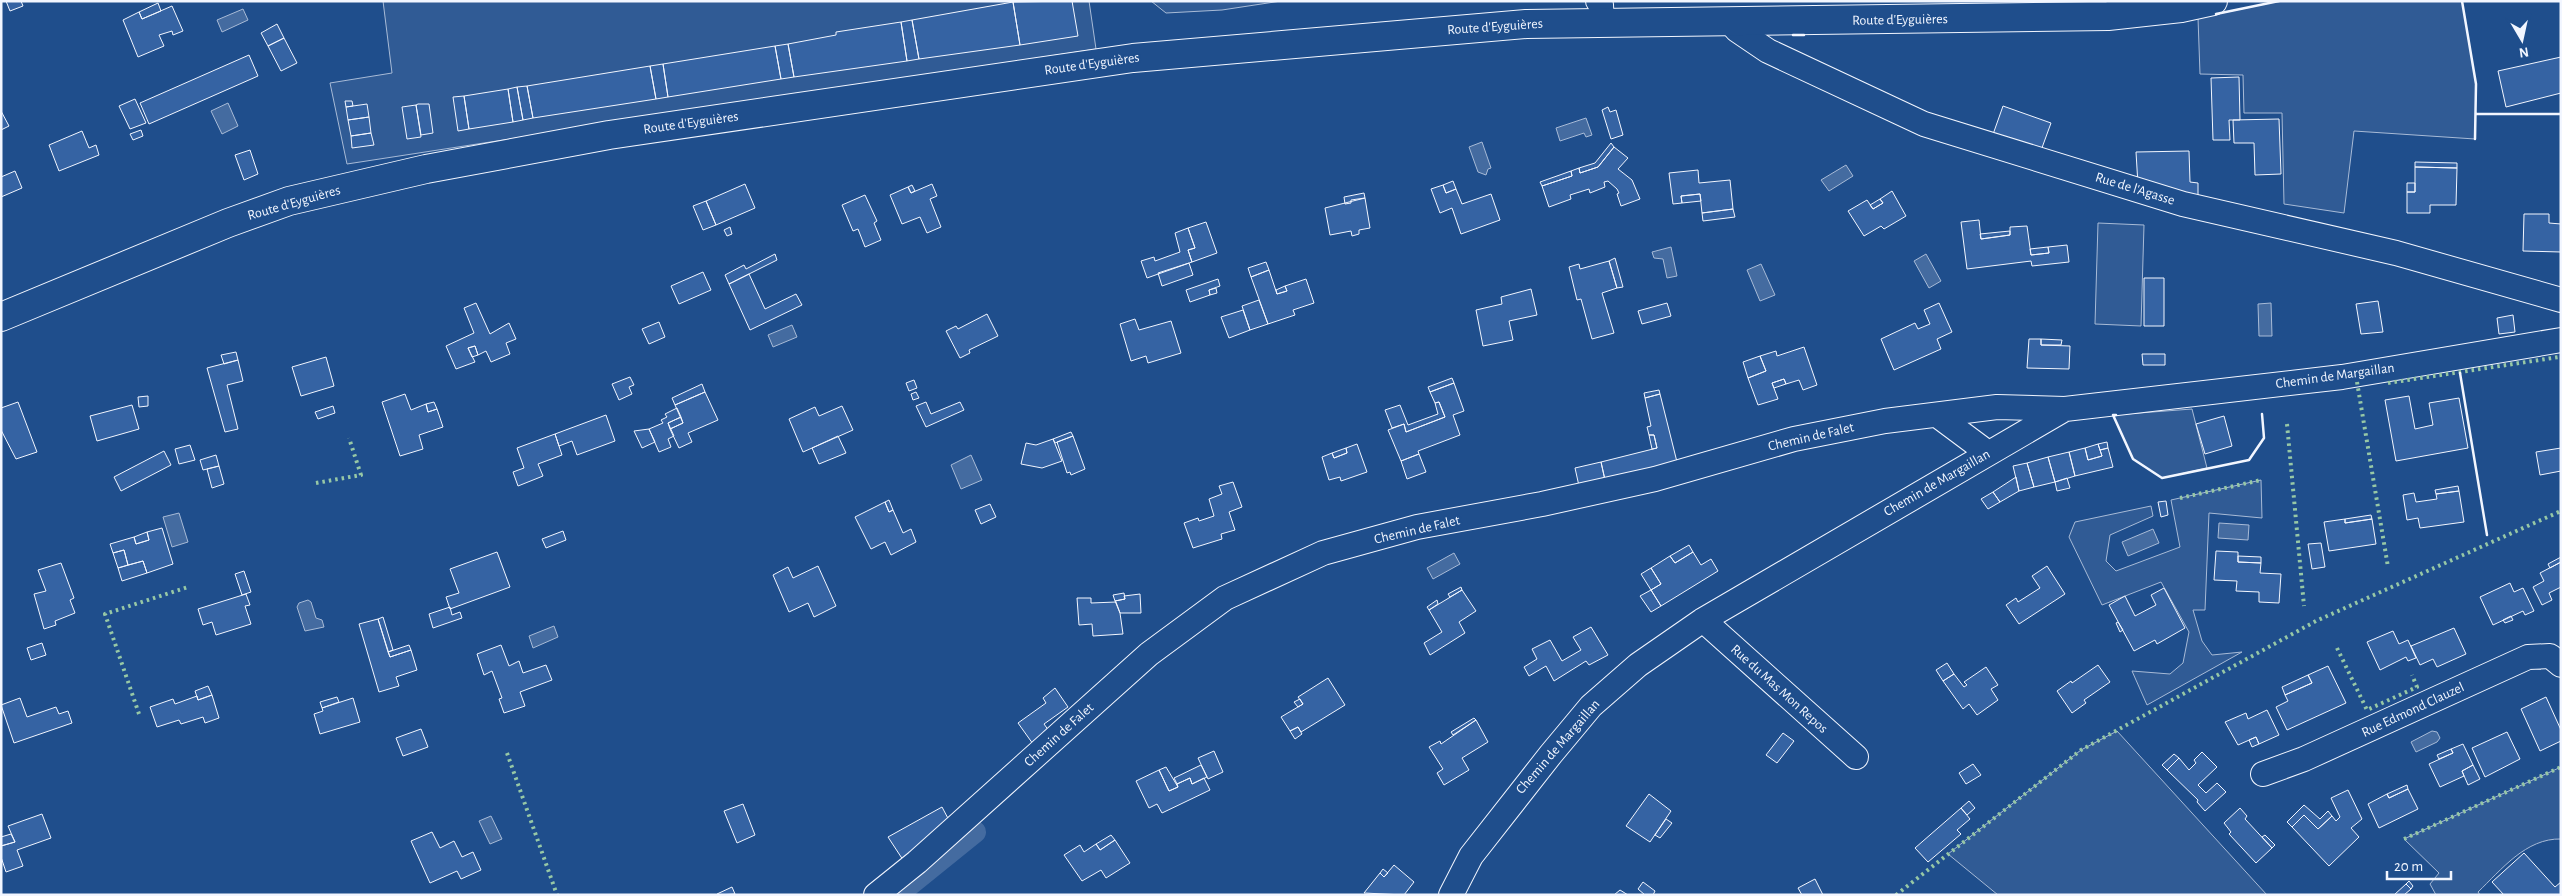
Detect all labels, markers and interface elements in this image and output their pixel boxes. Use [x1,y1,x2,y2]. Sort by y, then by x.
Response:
street label: Route d'Eyguières [1852,12,1948,28]
north arrow [2497,15,2547,65]
street label: Route d'Eyguières [1447,17,1543,37]
text: N [2518,44,2530,60]
street label: Route d'Eyguières [1044,50,1140,78]
street label: Route d'Eyguières [643,109,739,137]
street label: Rue de l'Agasse [2094,170,2176,208]
street label: Route d'Eyguières [246,183,342,223]
street label: Chemin de Margaillan [2275,361,2395,391]
street label: Chemin de Falet [1767,420,1856,454]
street label: Chemin de Margaillan [1882,447,1992,519]
street label: Chemin de Falet [1373,513,1462,547]
street label: Rue du Mas Mon Repos [1728,642,1830,736]
street label: Rue Edmond Clauzel [2359,680,2467,740]
street label: Chemin de Margaillan [1513,697,1603,797]
street label: Chemin de Falet [1022,700,1097,770]
scale bar [2387,848,2451,880]
text: 20 m [2394,859,2423,874]

